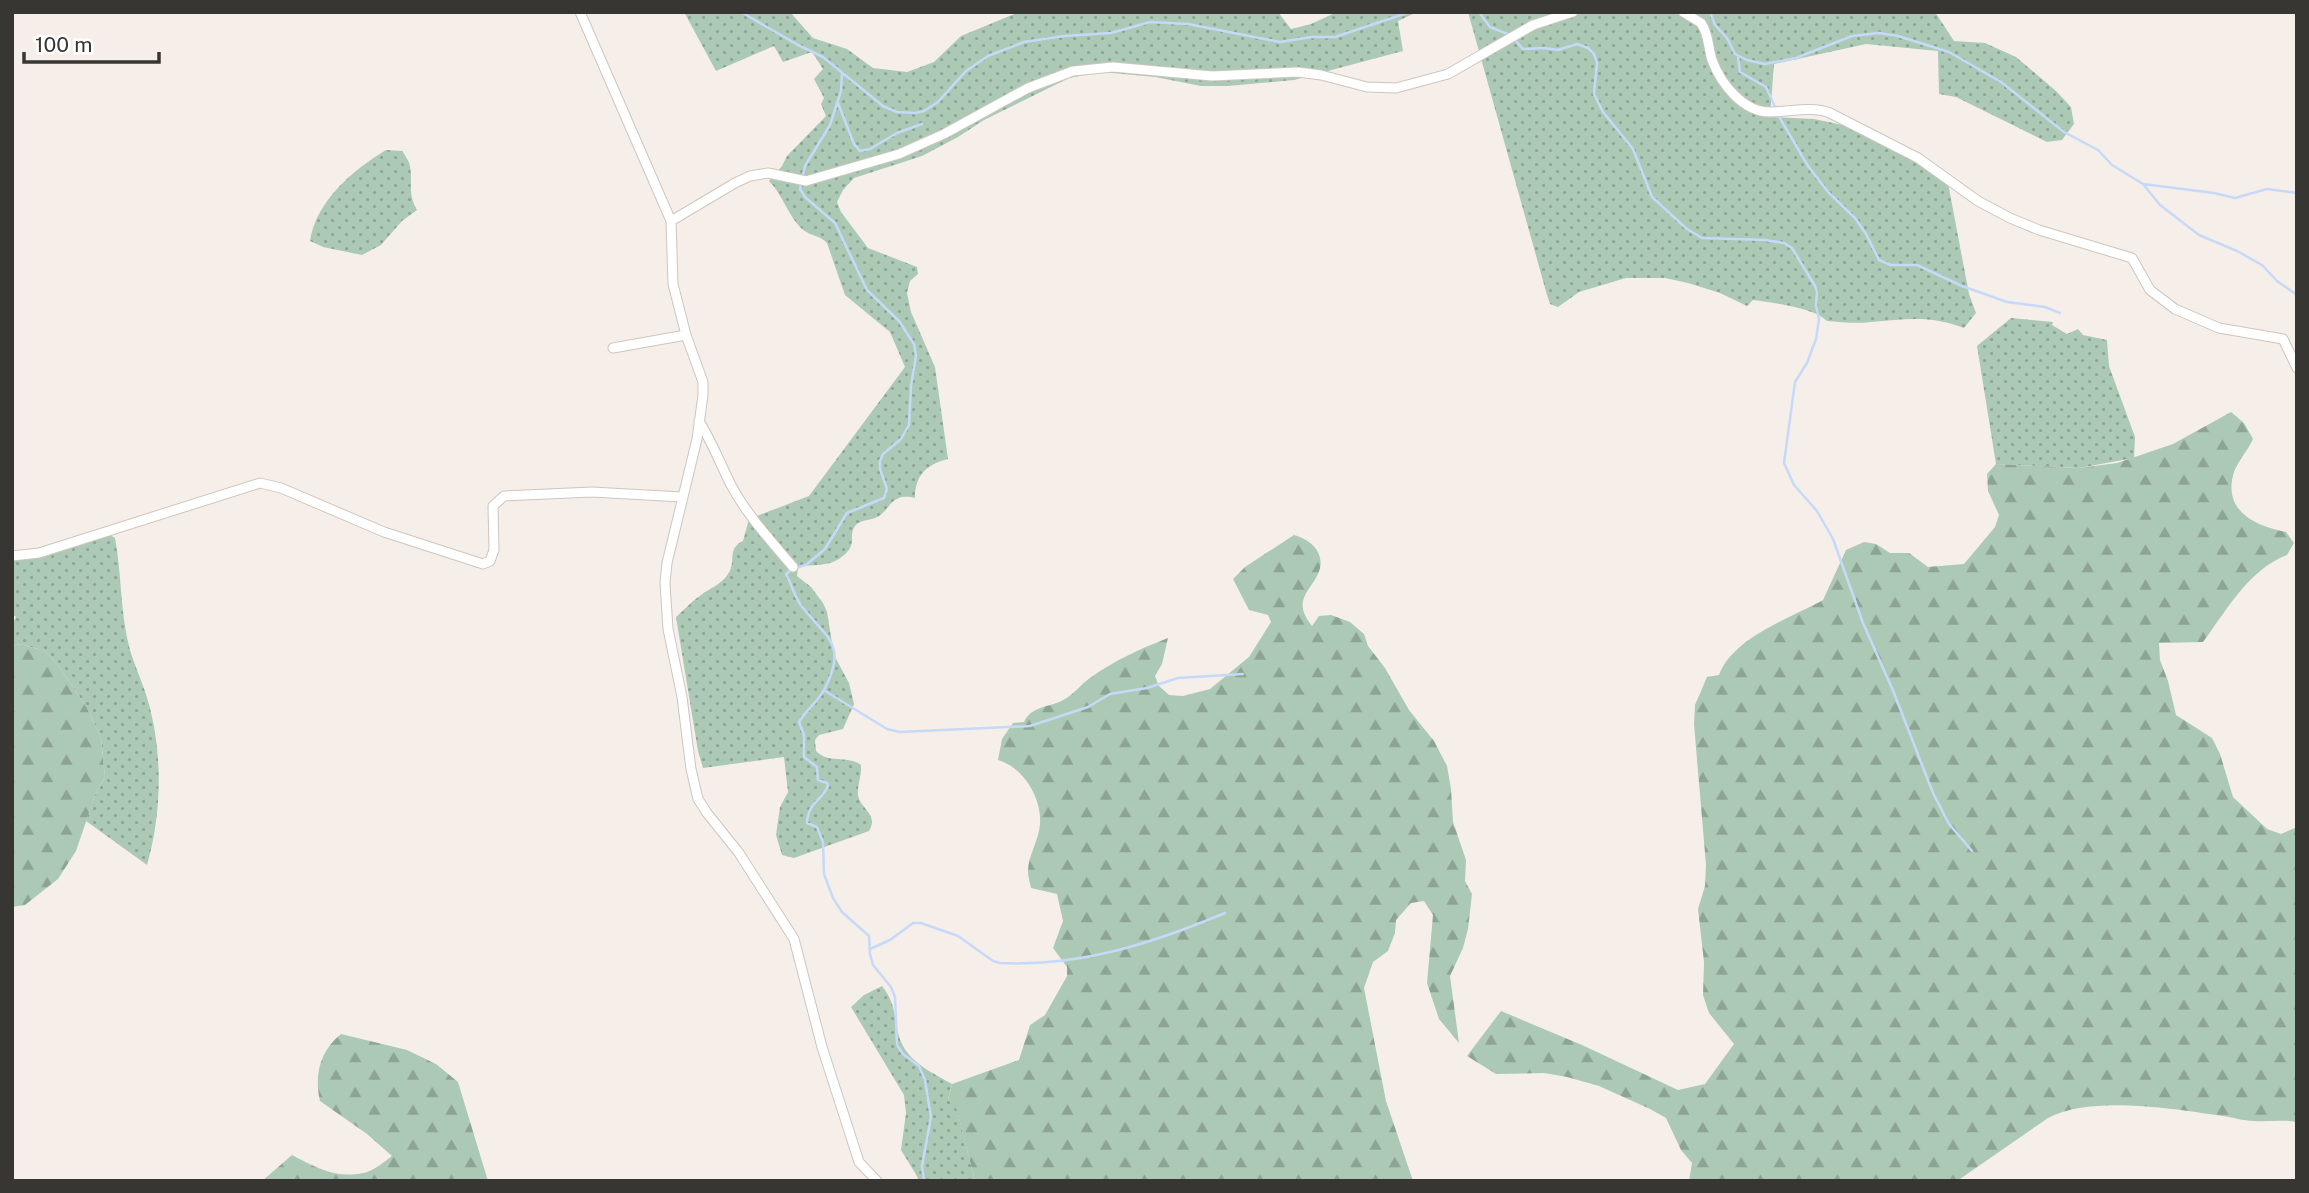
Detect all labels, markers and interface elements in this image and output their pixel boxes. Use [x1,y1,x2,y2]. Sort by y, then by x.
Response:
scale bar [24,21,159,65]
text: 100 m [35,32,92,57]

